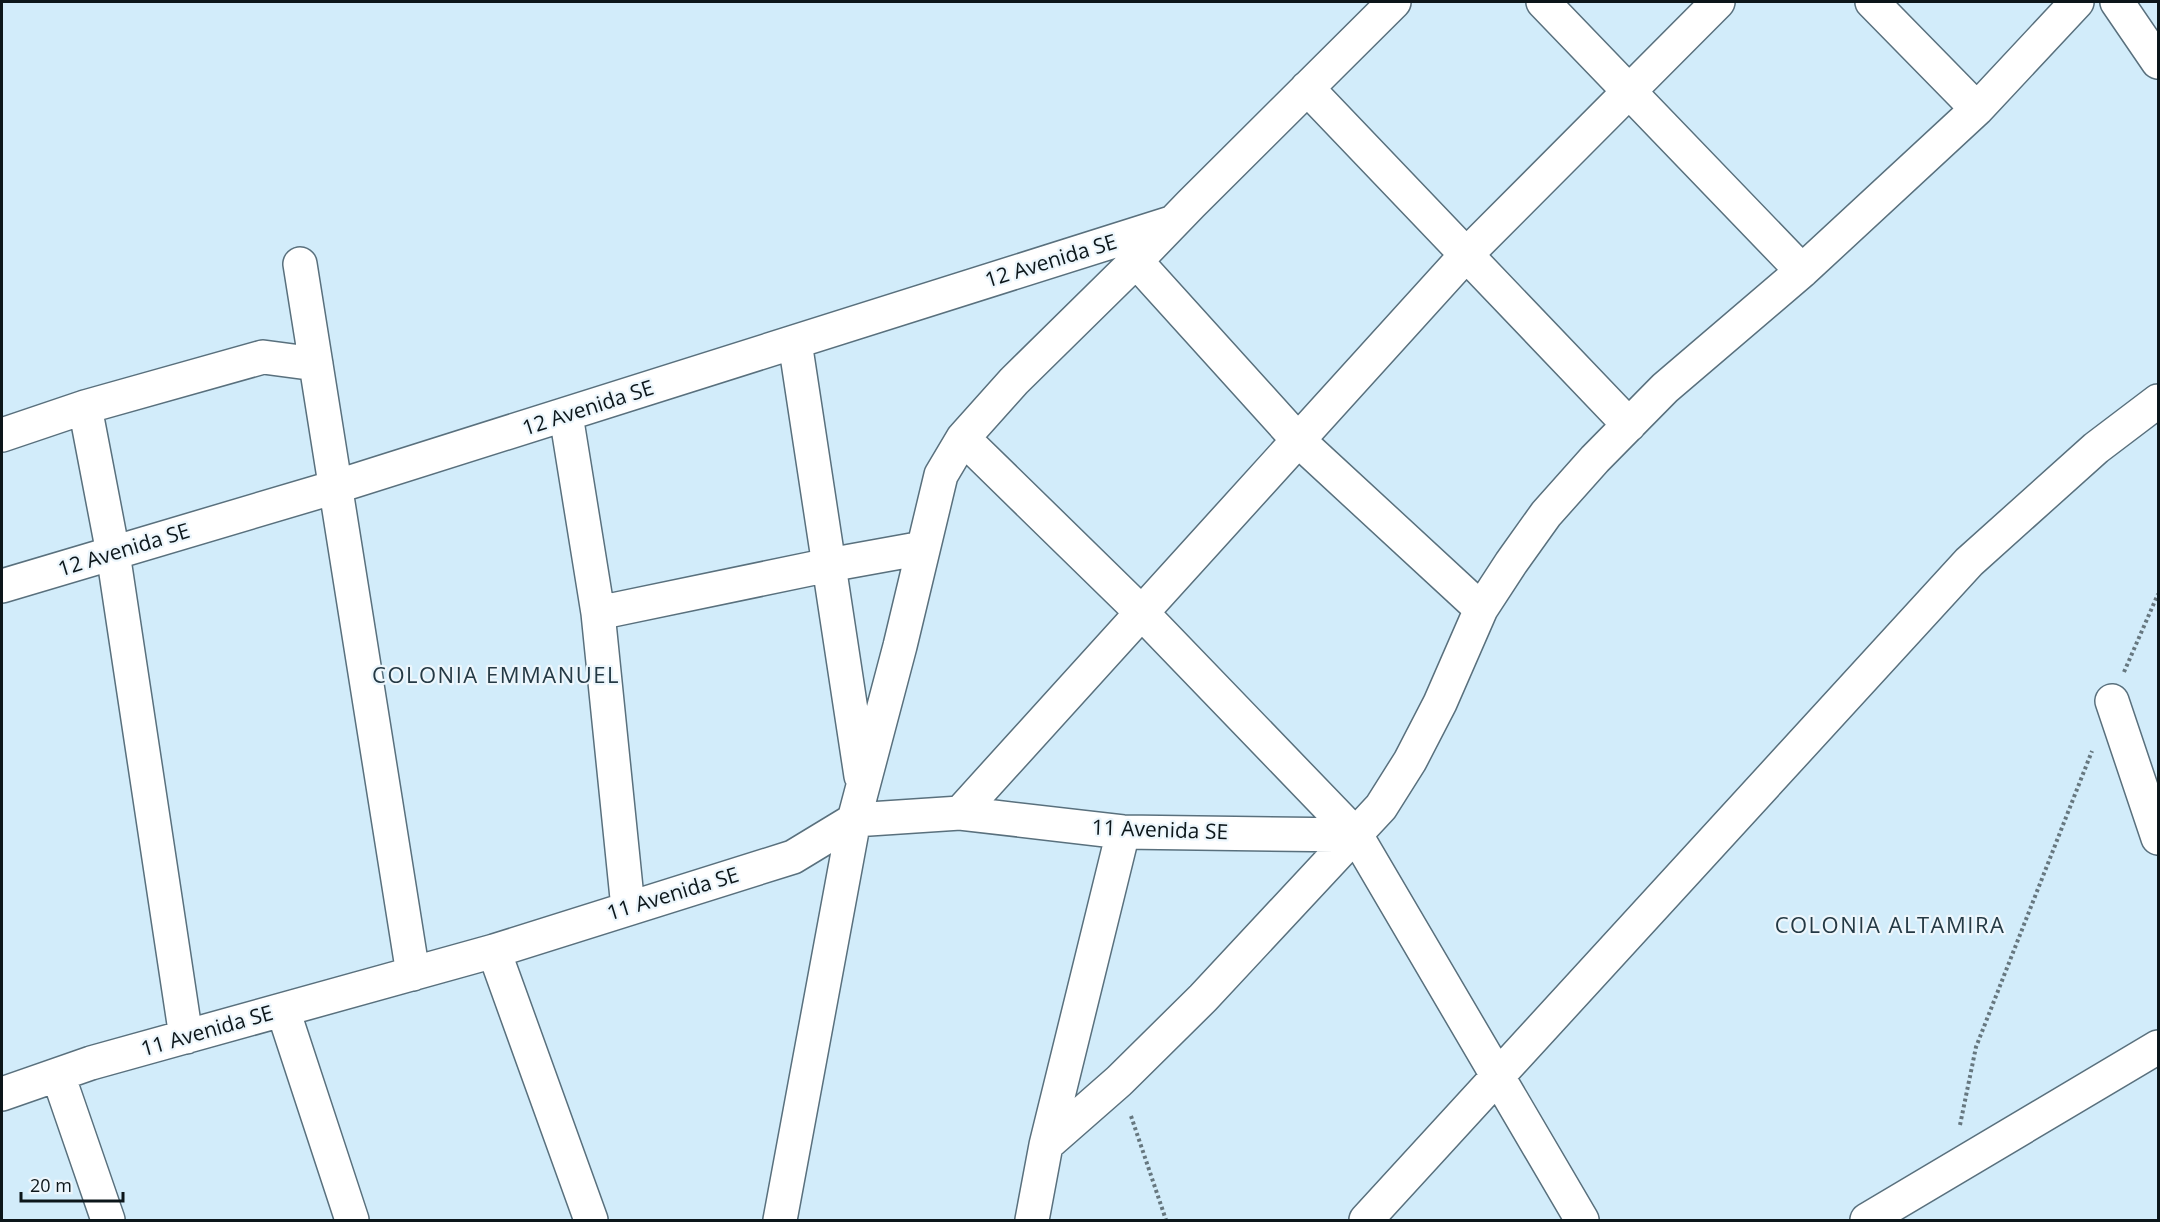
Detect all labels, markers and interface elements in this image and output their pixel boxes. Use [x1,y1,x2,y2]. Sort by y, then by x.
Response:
street label: 12 Avenida SE [981,227,1120,293]
street label: 12 Avenida SE [519,373,657,441]
street label: 12 Avenida SE [54,516,193,582]
district label: COLONIA EMMANUEL [372,659,620,689]
street label: 11 Avenida SE [1091,813,1229,845]
street label: 11 Avenida SE [603,860,742,926]
district label: COLONIA ALTAMIRA [1775,909,2005,939]
street label: 11 Avenida SE [137,998,276,1062]
scale bar [21,1165,123,1203]
text: 20 m [30,1173,72,1197]

